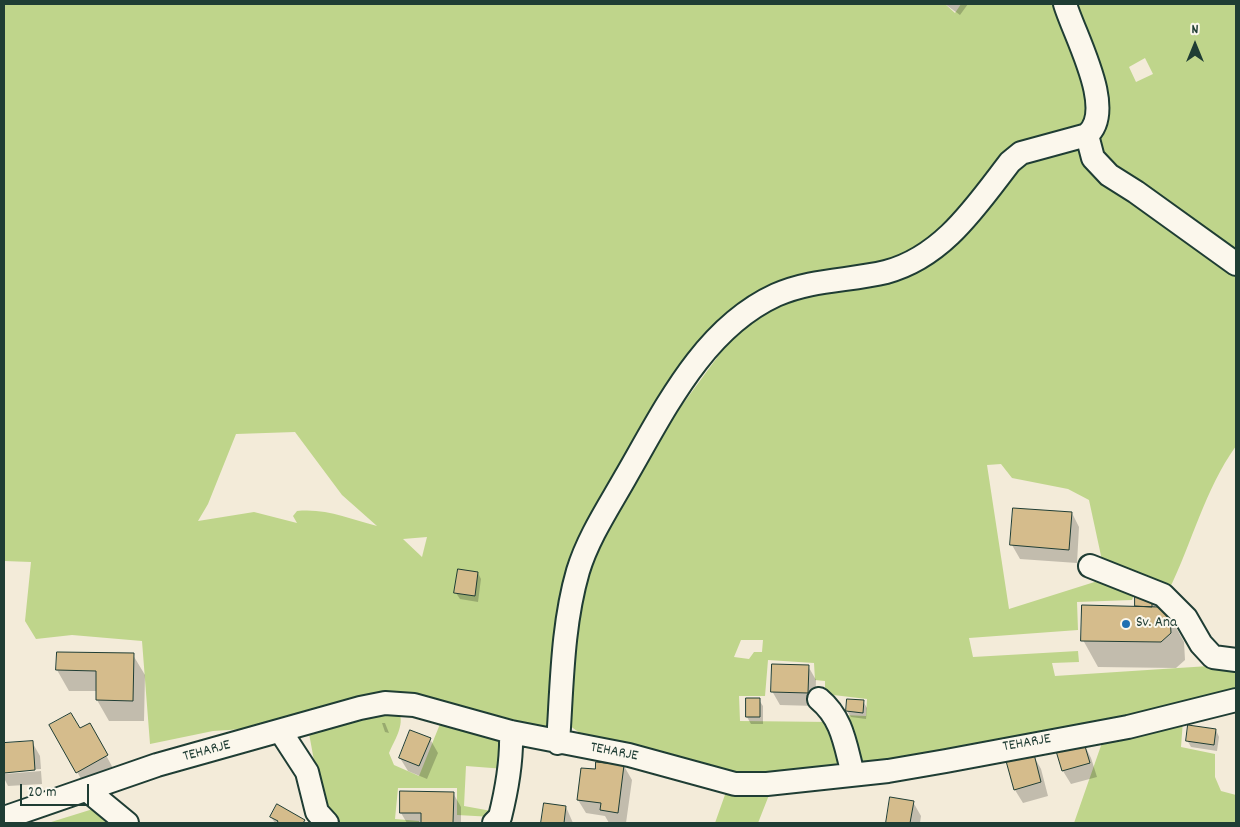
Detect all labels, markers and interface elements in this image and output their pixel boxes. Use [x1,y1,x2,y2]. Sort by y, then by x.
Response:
north arrow [1170,20,1220,70]
text: N [1192,20,1198,40]
place label: Sv. Ana [1136,615,1177,633]
marker: Sv. Ana [1120,618,1132,630]
street label: TEHARJE [1002,731,1052,757]
street label: TEHARJE [181,737,233,767]
street label: TEHARJE [589,740,639,766]
scale bar [22,774,91,806]
text: 20 m [28,782,56,804]

